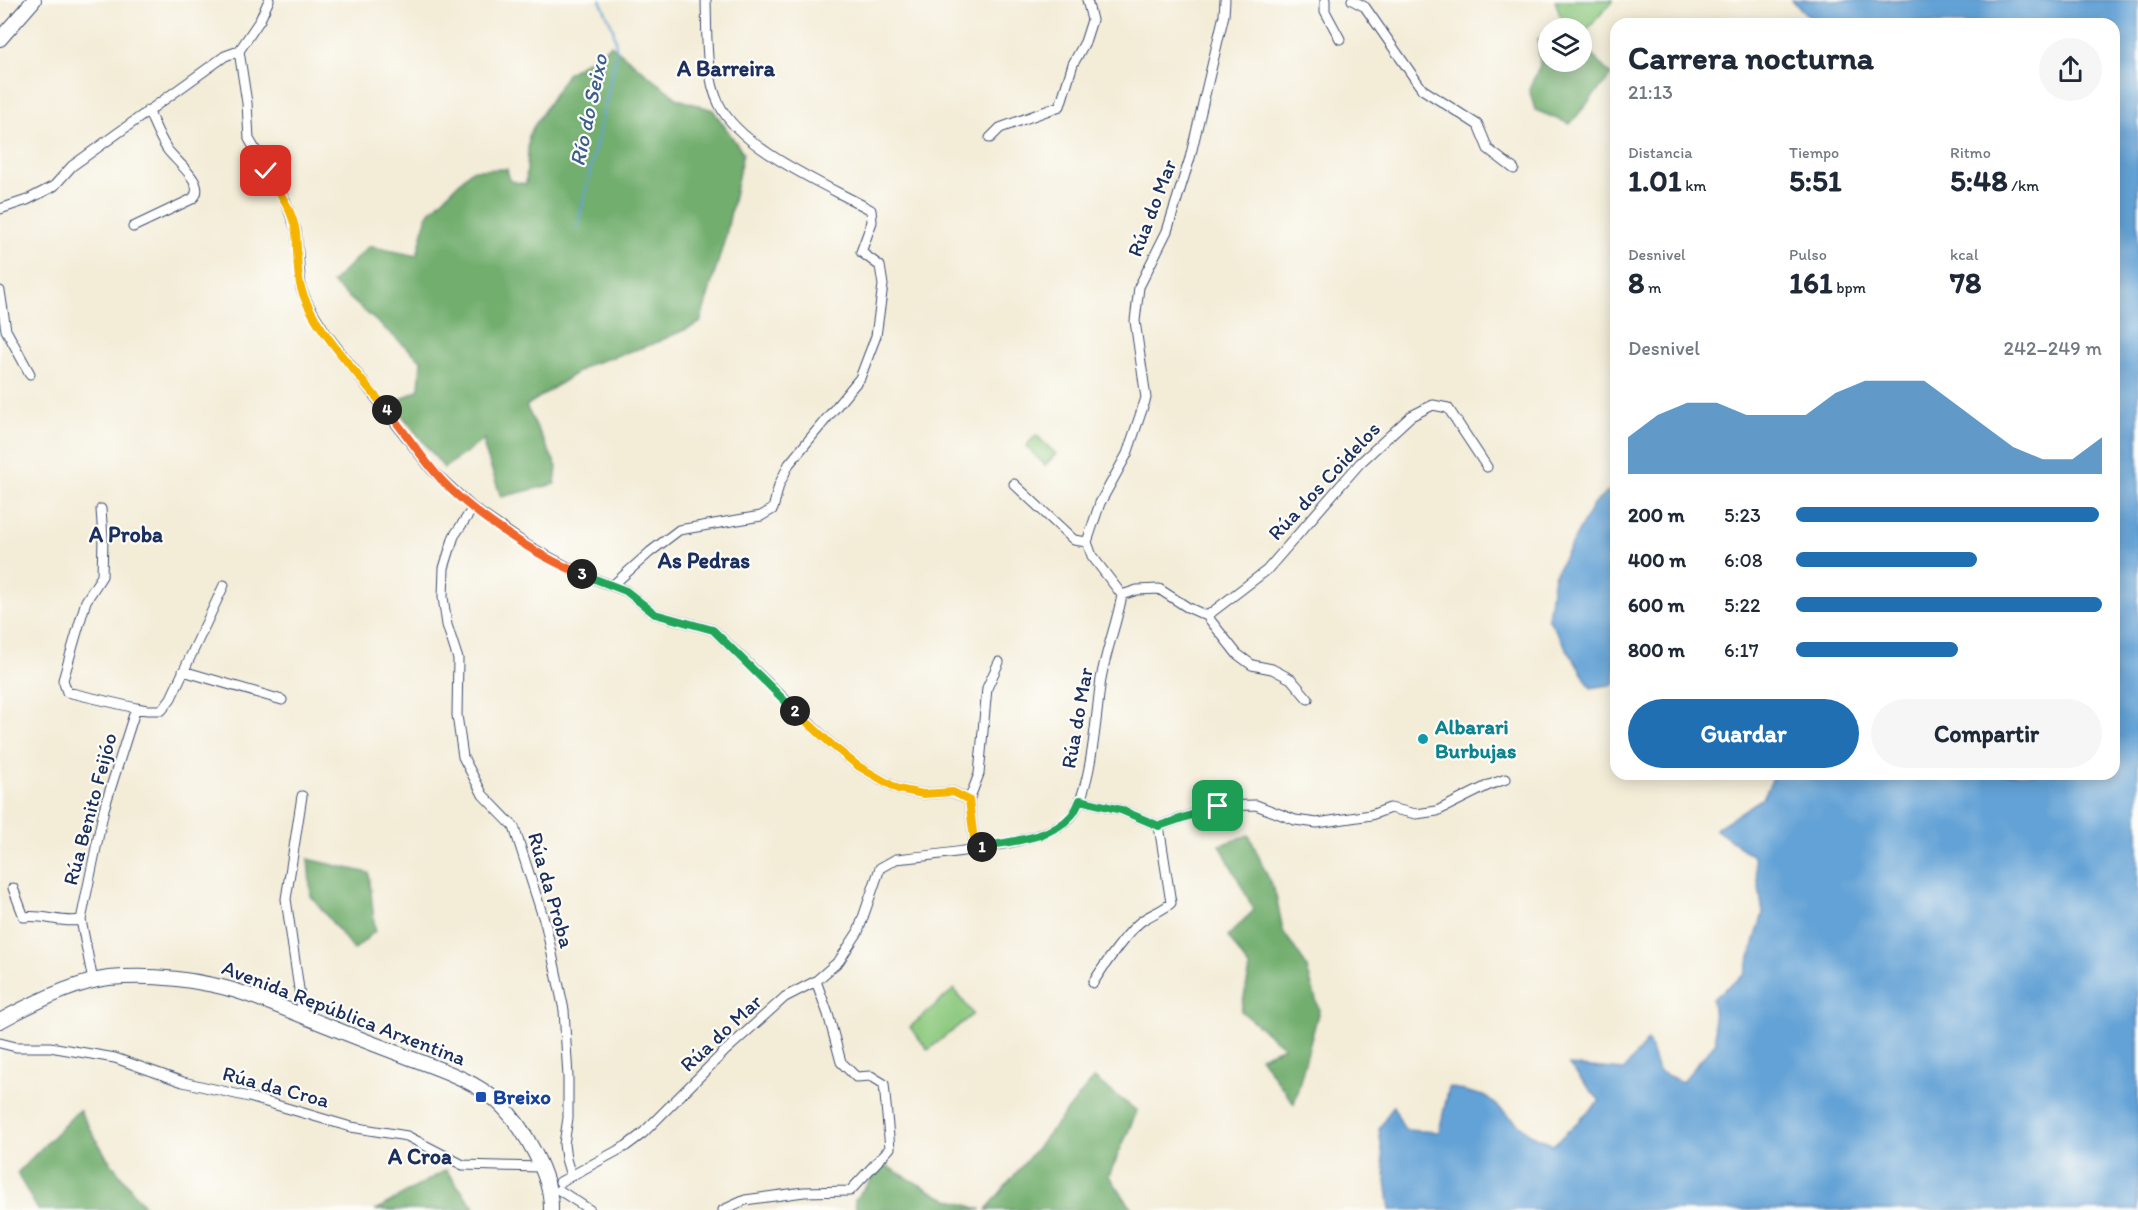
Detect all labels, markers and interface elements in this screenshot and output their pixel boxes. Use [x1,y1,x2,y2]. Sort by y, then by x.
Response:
map controls [1538,18,1592,72]
button: layers [1538,18,1592,72]
text: Carrera nocturna [1628,38,1874,77]
button: share [2039,38,2102,101]
water label: Río do Seixo [563,51,614,168]
district label: A Barreira [676,55,776,82]
text: 21:13 [1628,80,1673,104]
text: Distancia [1628,143,1693,162]
text: Tiempo [1789,143,1839,162]
text: Ritmo [1950,143,1991,162]
pin [240,145,291,196]
icon: check [249,154,282,187]
street label: Rúa do Mar [1122,156,1182,260]
text: 1.01 [1628,162,1682,199]
text: 5:51 [1789,162,1842,199]
text: 5:48 [1950,162,2008,199]
text: km [1682,176,1706,195]
text: /km [2008,176,2039,195]
text: Desnivel [1628,245,1686,264]
text: Pulso [1789,245,1827,264]
text: kcal [1950,245,1978,264]
text: 8 [1628,264,1644,301]
text: 161 [1789,264,1833,301]
text: 78 [1950,264,1981,301]
text: m [1644,278,1662,297]
text: bpm [1833,278,1866,297]
text: Desnivel [1628,336,1700,360]
text: 242–249 m [2003,336,2102,360]
pin: 4 [372,395,402,425]
text: 4 [382,400,392,419]
street label: Rúa dos Coidelos [1262,416,1385,545]
text: 200 m [1628,503,1684,527]
text: 5:23 [1724,503,1761,527]
district label: A Proba [88,521,163,548]
district label: As Pedras [657,547,750,574]
text: 400 m [1628,548,1686,572]
text: 6:08 [1724,548,1763,572]
pin: 3 [567,559,597,589]
text: 3 [578,564,586,583]
text: 600 m [1628,593,1685,617]
text: 5:22 [1724,593,1760,617]
text: 800 m [1628,638,1685,662]
text: 6:17 [1724,638,1759,662]
street label: Rúa do Mar [1055,665,1098,770]
pin: 2 [780,696,810,726]
button: Guardar [1628,699,1859,768]
button: Compartir [1871,699,2102,768]
text: 2 [791,701,799,720]
place label: Albarari Burbujas [1434,714,1516,764]
street label: Rúa Benito Feijóo [57,730,122,888]
marker: Albarari Burbujas [1416,732,1430,746]
pin [1192,780,1243,831]
icon: arrive [1201,789,1234,822]
street label: Rúa da Proba [523,829,580,951]
pin: 1 [967,832,997,862]
text: 1 [978,837,986,856]
street label: Avenida República Arxentina [219,954,470,1071]
street label: Rúa do Mar [675,989,767,1077]
street label: Rúa da Croa [220,1060,332,1113]
place label: Breixo [493,1084,551,1109]
marker: Breixo [474,1090,488,1104]
district label: A Croa [387,1143,452,1170]

